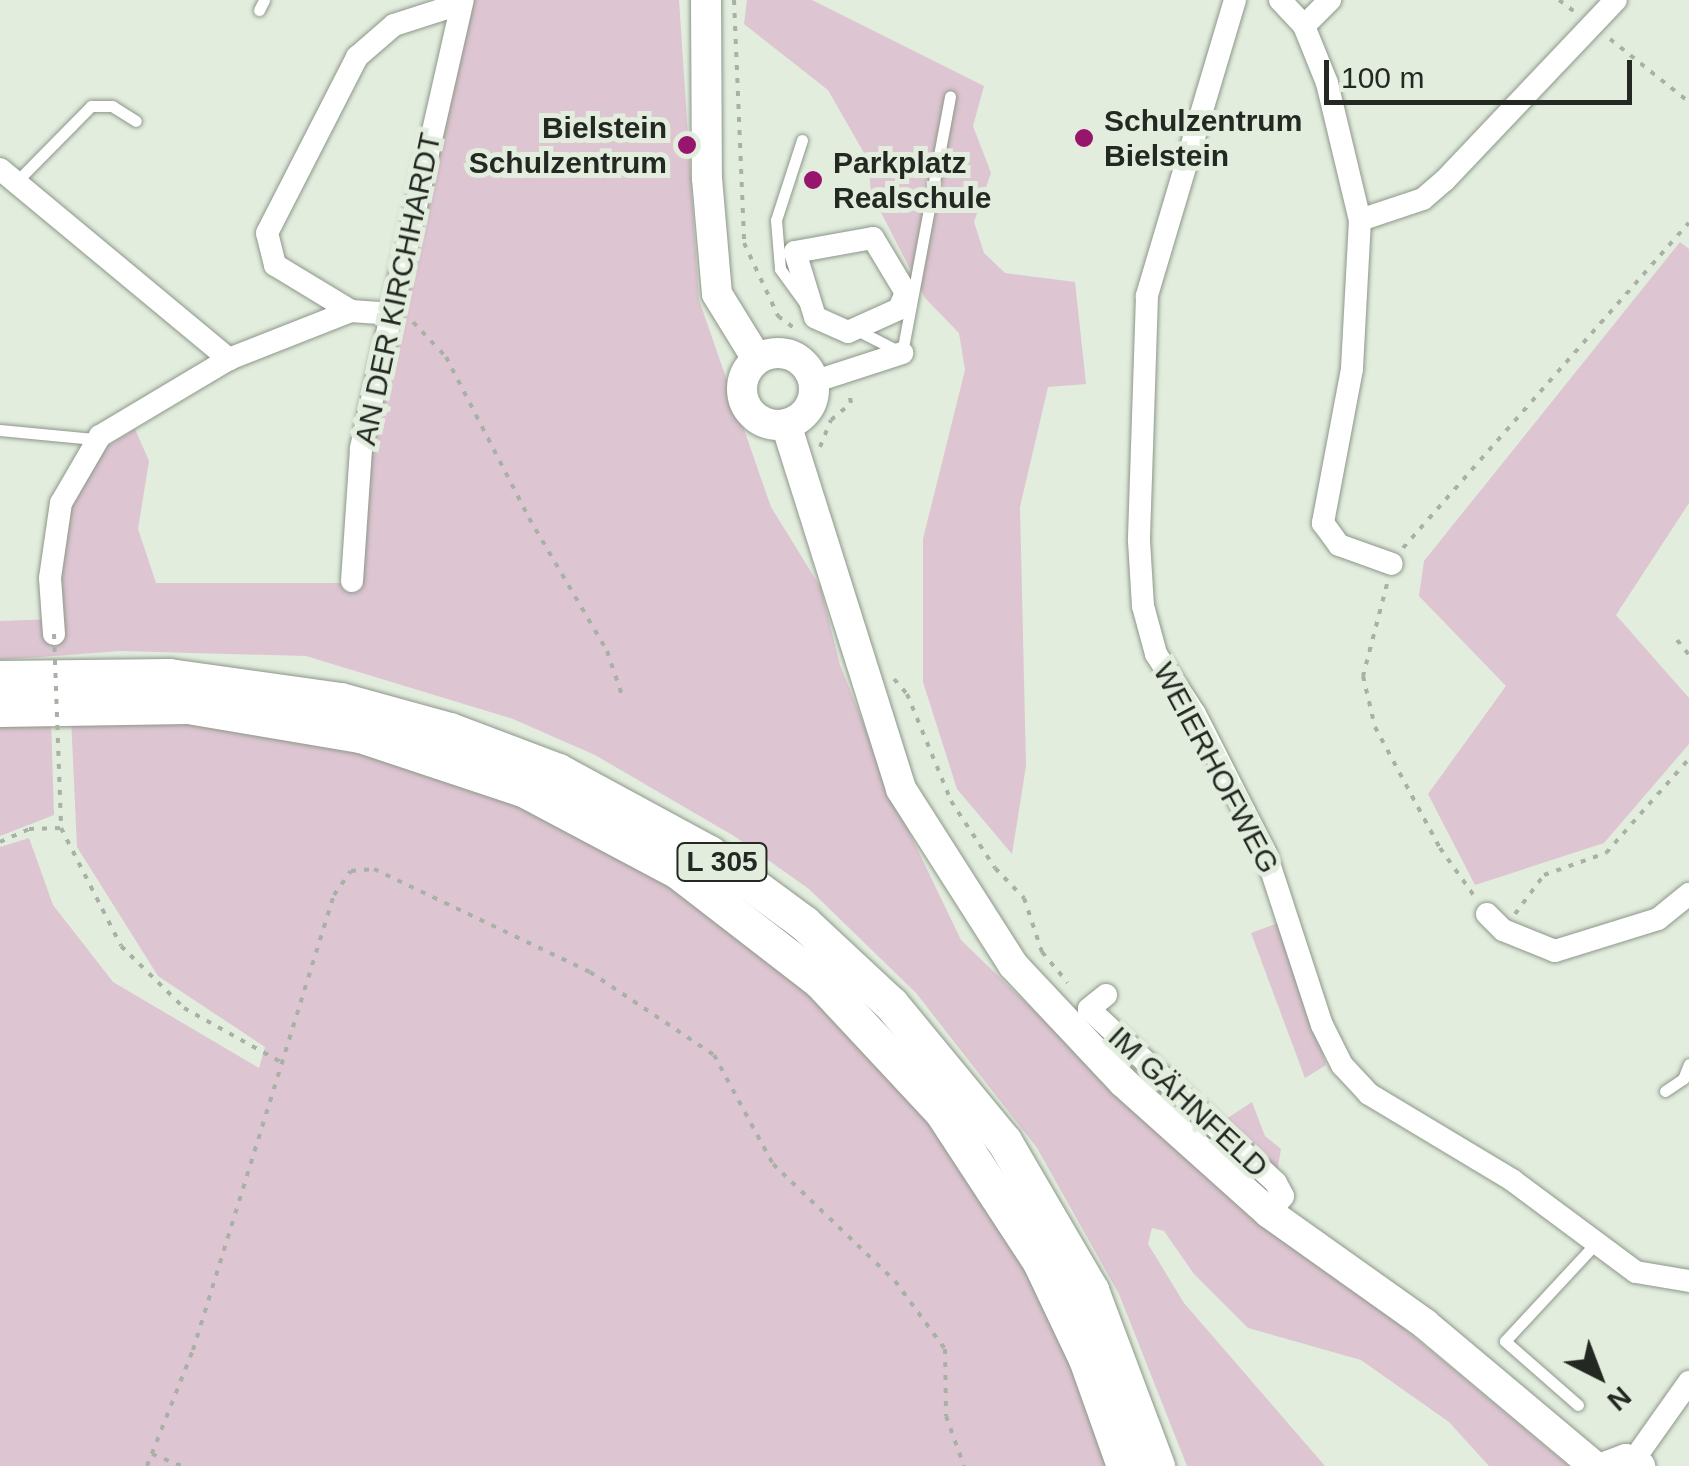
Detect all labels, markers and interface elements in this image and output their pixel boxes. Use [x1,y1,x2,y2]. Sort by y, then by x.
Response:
scale bar [1329,40,1636,102]
text: 100 m [1341,61,1424,94]
place label: Schulzentrum Bielstein [1104,103,1302,174]
place label: Bielstein Schulzentrum [469,110,667,180]
marker: Schulzentrum Bielstein [1073,127,1095,149]
street label: AN DER KIRCHHARDT [347,130,449,448]
marker: Bielstein Schulzentrum [676,134,698,156]
place label: Parkplatz Realschule [833,145,991,216]
marker: Parkplatz Realschule [802,169,824,191]
street label: WEIERHOFWEG [1145,657,1287,879]
road number: L 305 [674,839,770,885]
street label: IM GÄHNFELD [1101,1019,1275,1185]
north arrow [1549,1326,1649,1426]
text: N [1602,1380,1637,1417]

